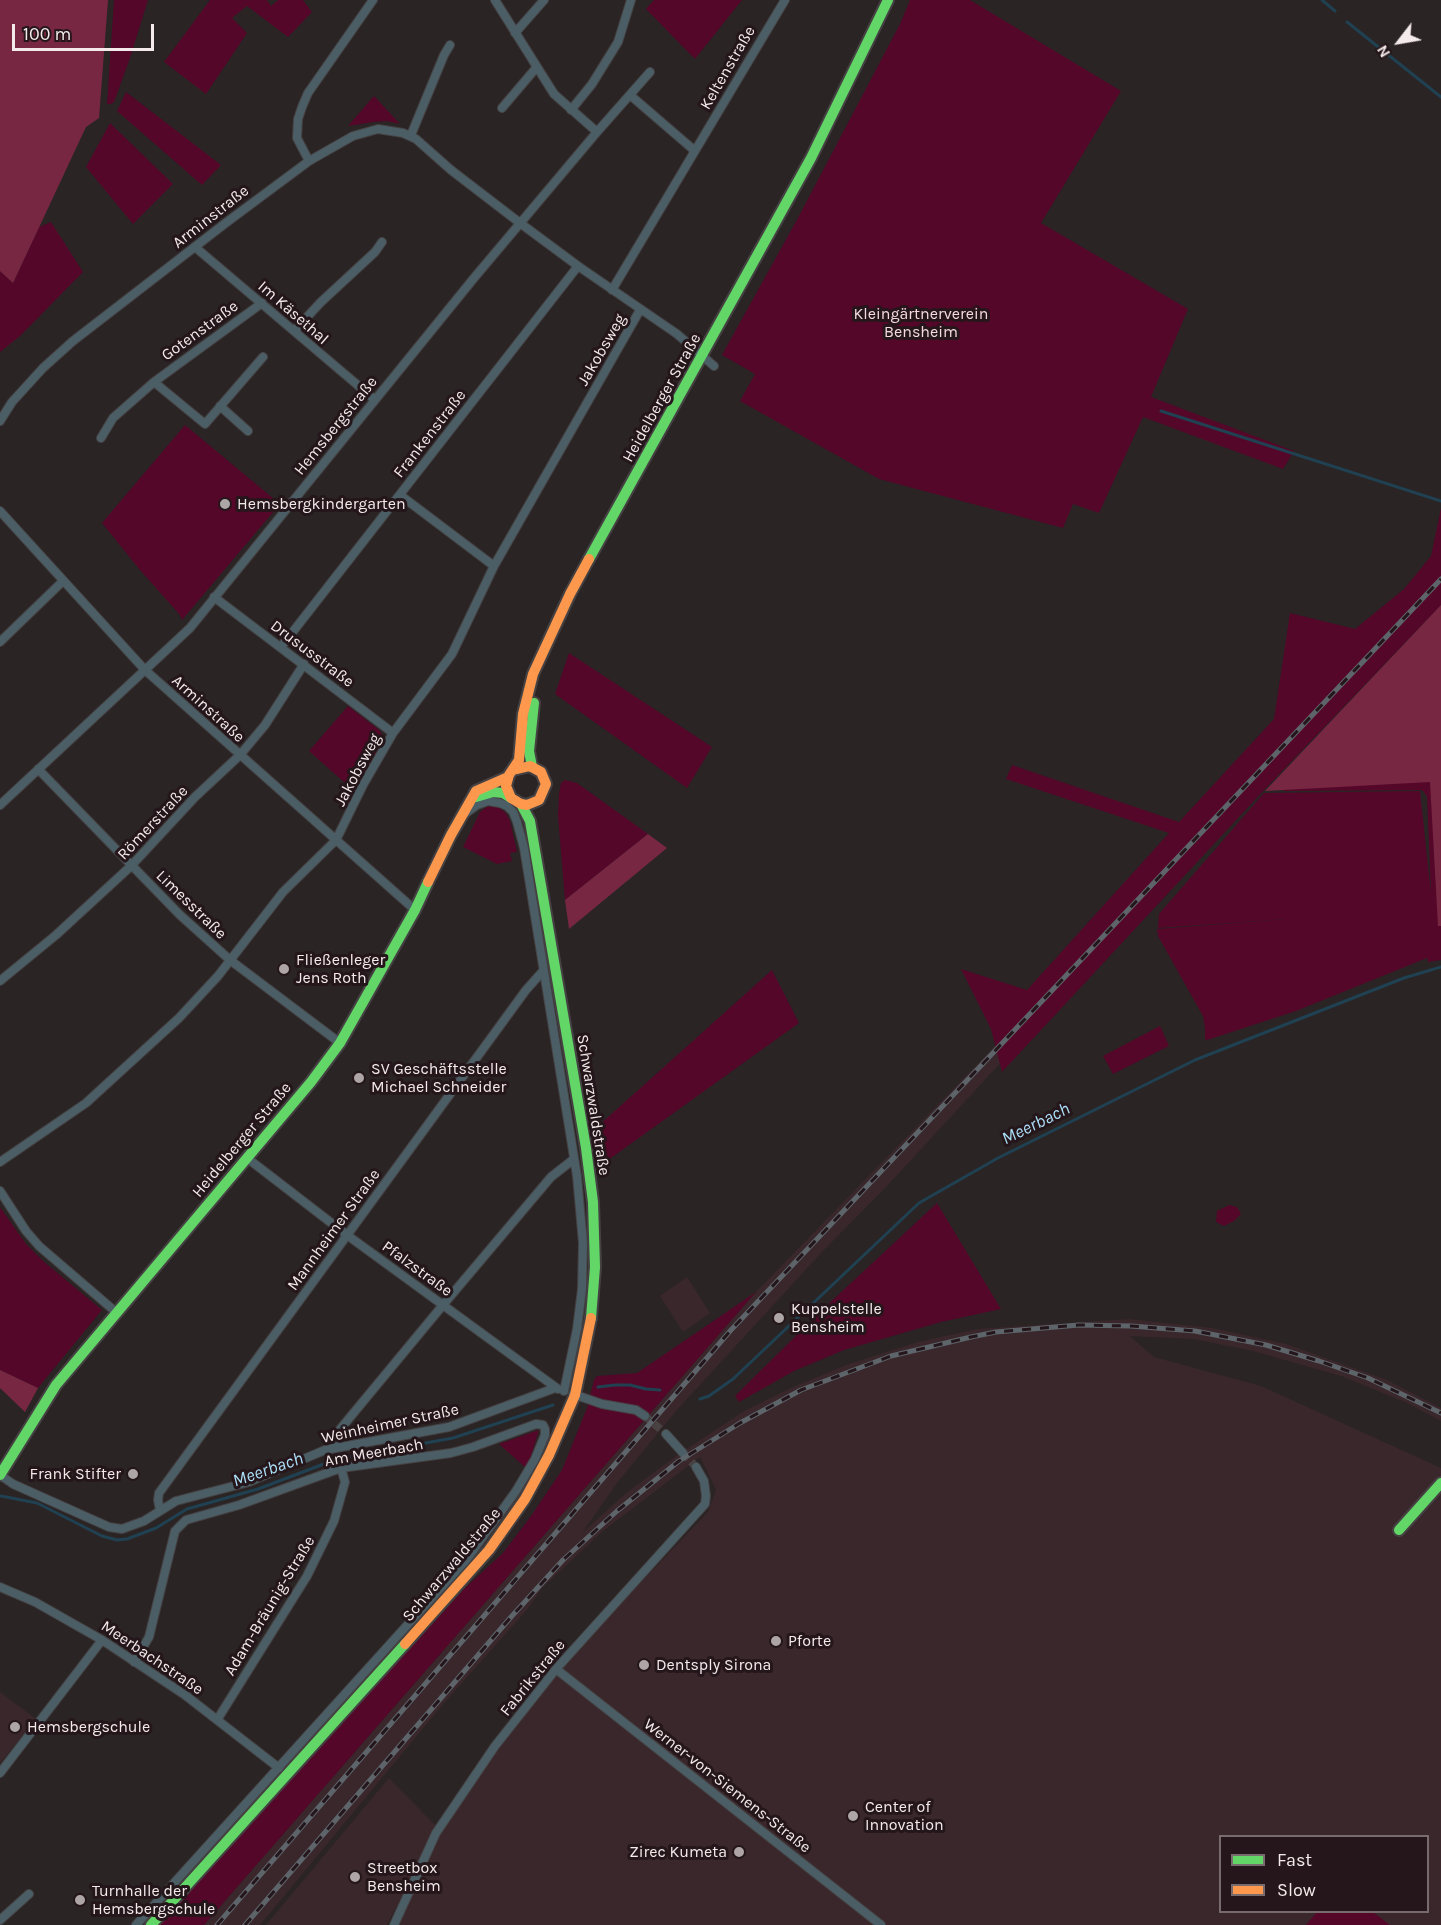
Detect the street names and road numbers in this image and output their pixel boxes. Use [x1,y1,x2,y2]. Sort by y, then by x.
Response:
street label: Keltenstraße [696,23,760,113]
street label: Arminstraße [169,181,253,253]
street label: Im Käsethal [254,277,332,349]
street label: Gotenstraße [158,297,242,365]
street label: Jakobsweg [574,311,630,389]
street label: Heidelberger Straße [619,330,705,466]
street label: Hemsbergstraße [290,373,382,479]
street label: Frankenstraße [390,386,470,482]
street label: Drususstraße [266,616,358,692]
street label: Arminstraße [168,671,248,747]
street label: Jakobsweg [331,730,385,810]
street label: Römerstraße [114,782,192,864]
street label: Limesstraße [152,867,230,943]
street label: Schwarzwaldstraße [572,1033,614,1177]
street label: Heidelberger Straße [188,1079,296,1201]
street label: Mannheimer Straße [284,1166,384,1294]
street label: Pfalzstraße [378,1237,456,1301]
street label: Weinheimer Straße [319,1400,461,1448]
street label: Am Meerbach [323,1435,425,1471]
street label: Schwarzwaldstraße [399,1504,505,1626]
street label: Adam-Bräunig-Straße [221,1533,319,1679]
street label: Meerbachstraße [97,1617,207,1699]
street label: Fabrikstraße [496,1636,570,1720]
street label: Werner-von-Siemens-Straße [640,1715,814,1857]

